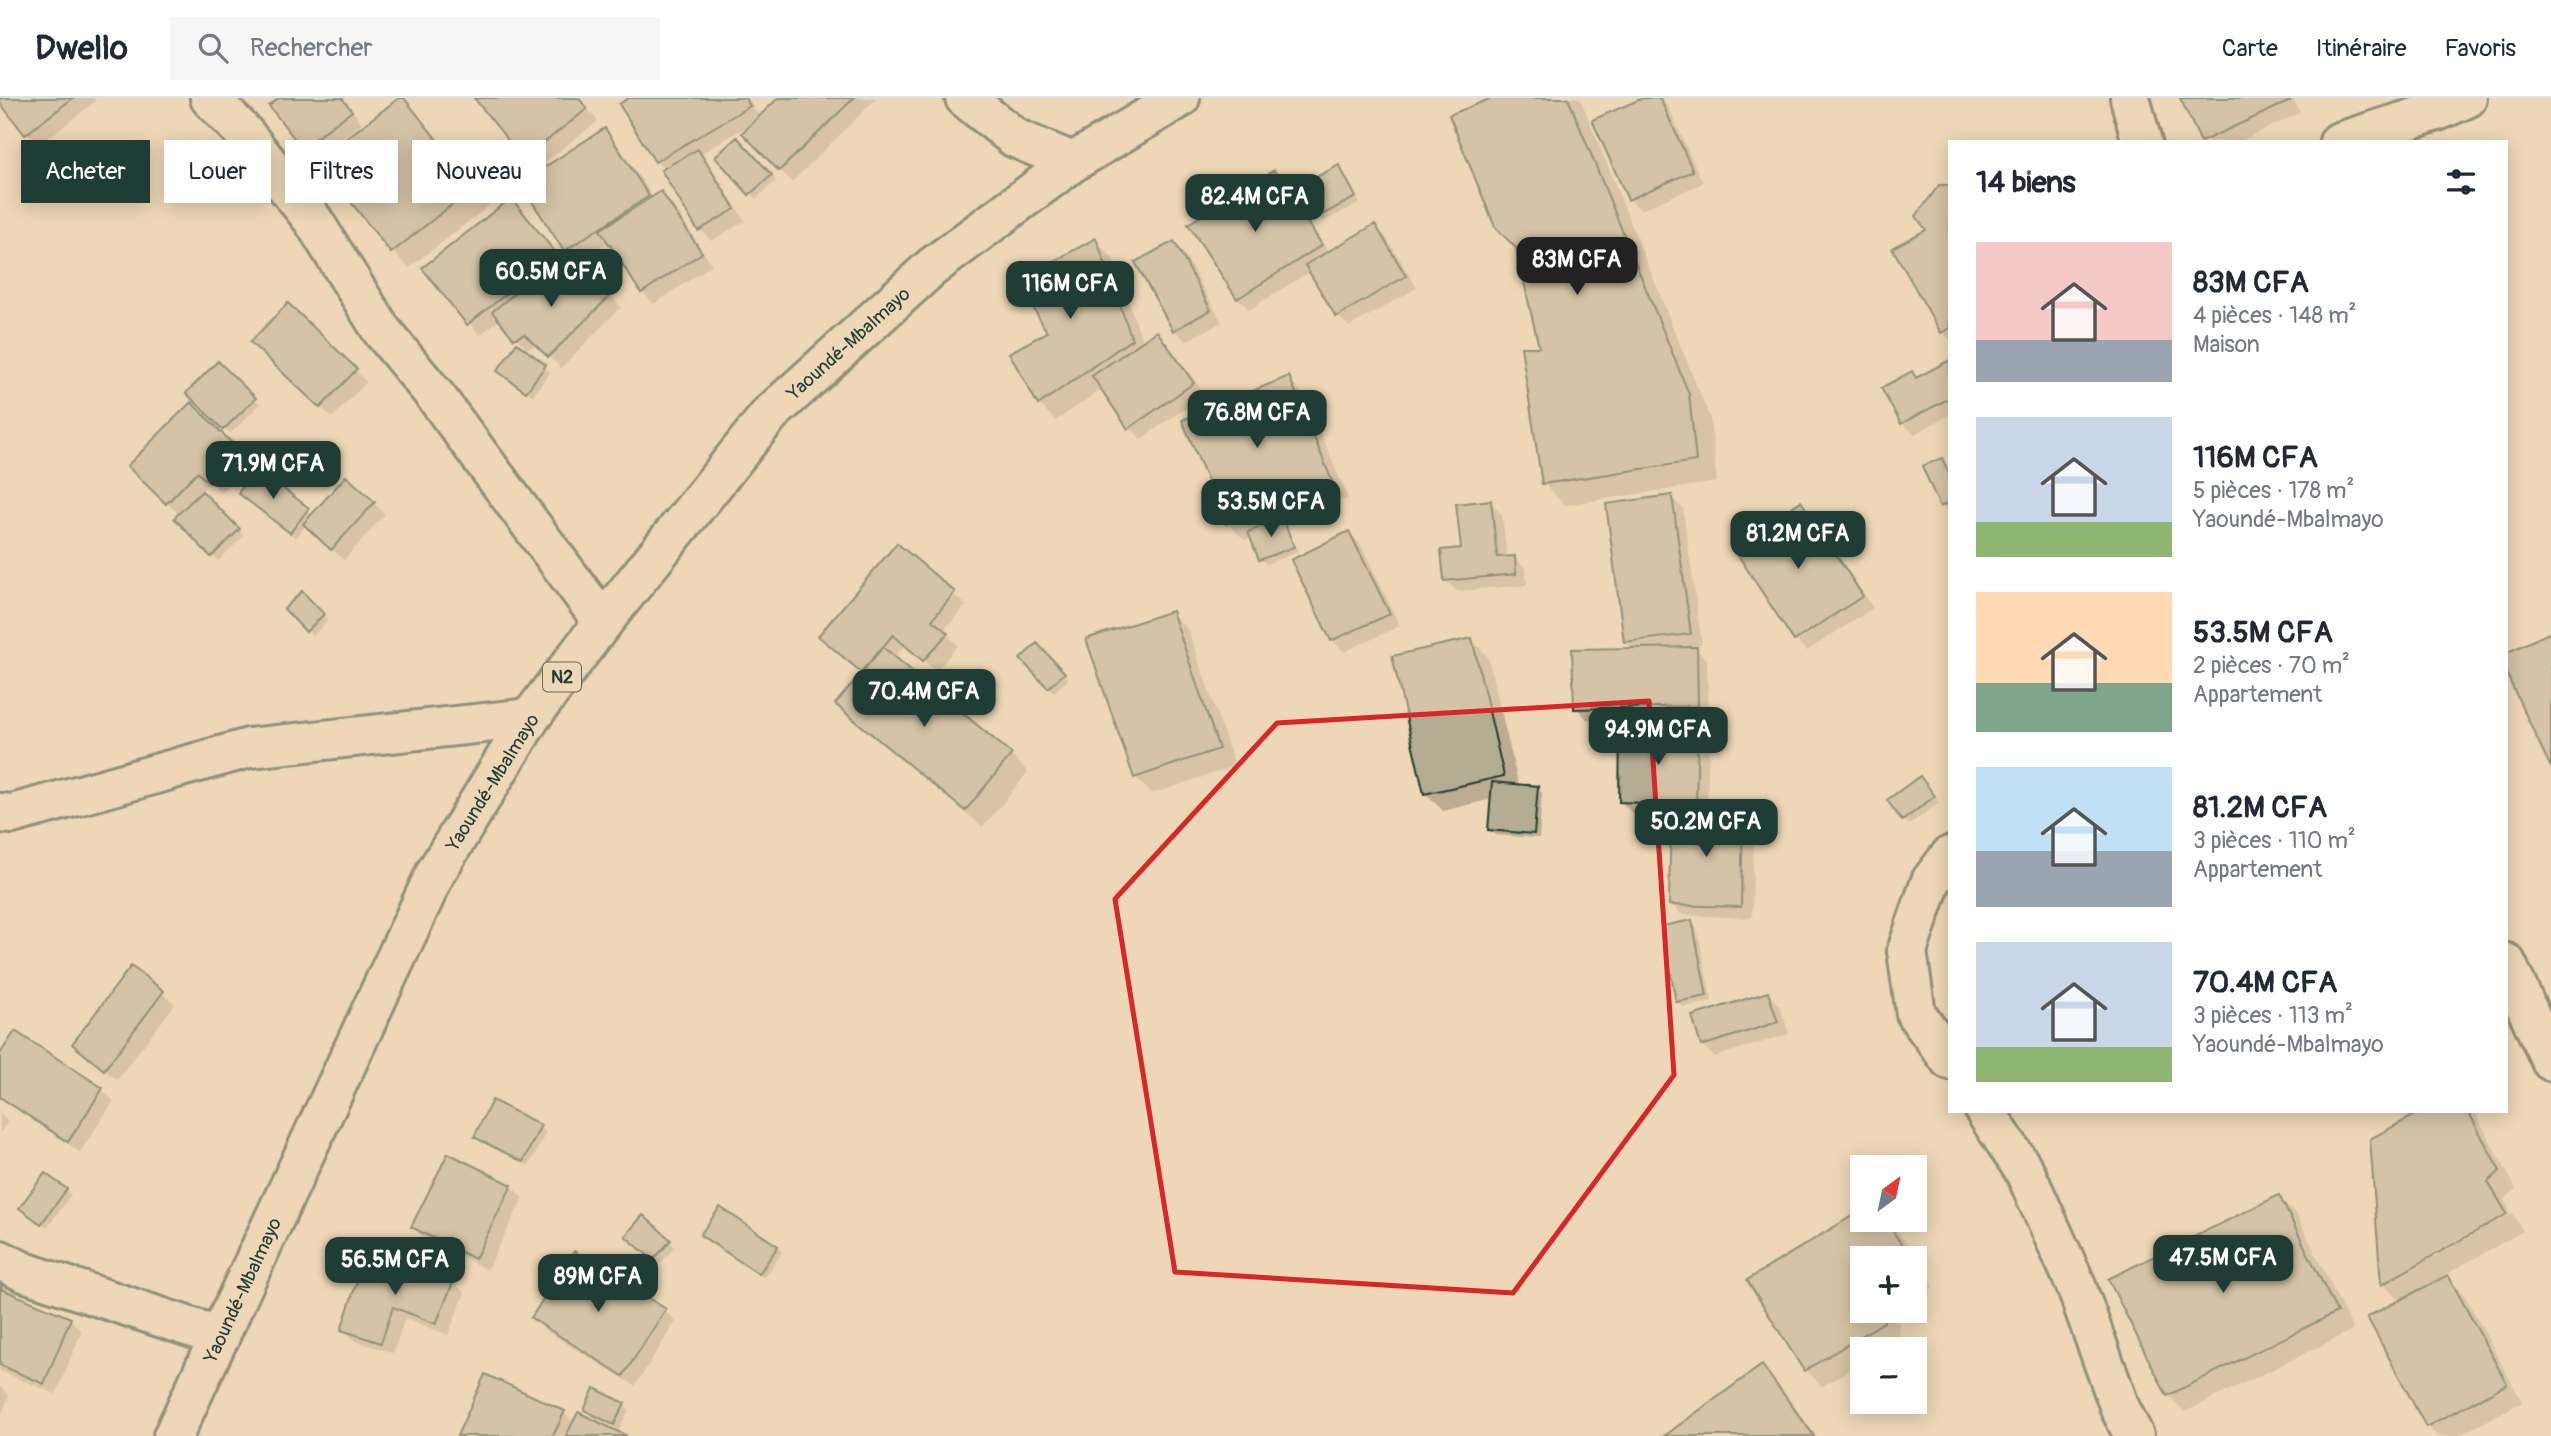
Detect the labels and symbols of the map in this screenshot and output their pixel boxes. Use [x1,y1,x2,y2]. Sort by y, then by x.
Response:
pin: 82.4M CFA [1175,174,1335,234]
pin: 83M CFA [1512,238,1642,297]
pin: 60.5M CFA [471,250,631,309]
pin: 116M CFA [998,262,1142,321]
street label: Yaoundé-Mbalmayo [781,282,915,406]
pin: 76.8M CFA [1177,390,1337,450]
pin: 71.9M CFA [193,442,353,501]
pin: 53.5M CFA [1191,480,1351,539]
pin: 81.2M CFA [1718,512,1878,571]
road number: N2 [543,662,581,692]
pin: 70.4M CFA [844,670,1004,729]
pin: 94.9M CFA [1578,708,1738,767]
street label: Yaoundé-Mbalmayo [440,709,545,857]
pin: 50.2M CFA [1626,800,1786,859]
north arrow [1850,1155,1927,1232]
street label: Yaoundé-Mbalmayo [198,1214,287,1368]
pin: 47.5M CFA [2143,1236,2303,1295]
pin: 56.5M CFA [315,1238,475,1297]
pin: 89M CFA [533,1254,663,1314]

